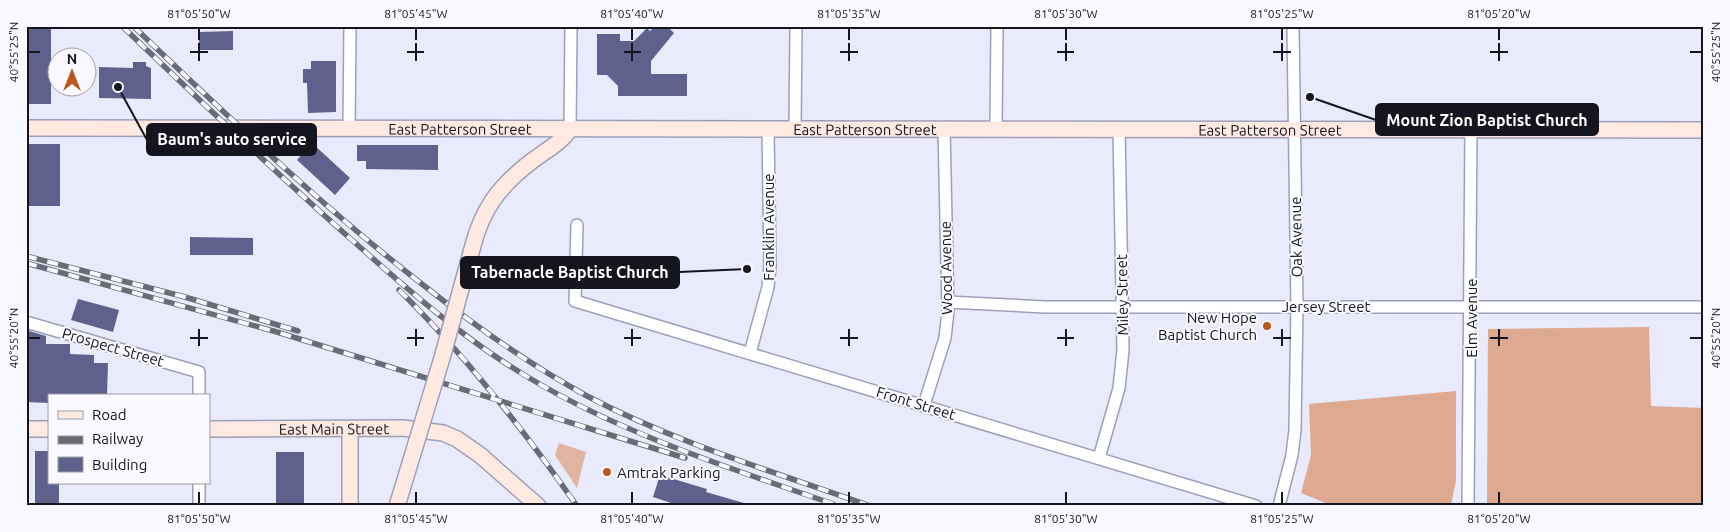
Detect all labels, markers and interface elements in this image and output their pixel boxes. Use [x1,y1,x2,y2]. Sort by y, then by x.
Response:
text: 81°05'50"W [167,7,231,20]
text: 81°05'45"W [384,7,448,20]
text: 81°05'40"W [600,7,664,20]
text: 81°05'35"W [817,7,881,20]
text: 81°05'30"W [1034,7,1098,20]
text: 81°05'25"W [1250,7,1314,20]
text: 81°05'20"W [1467,7,1531,20]
text: 40°55'25"N [7,22,20,82]
text: 40°55'25"N [1709,22,1722,82]
north arrow [48,48,98,98]
text: N [67,51,77,67]
callout: Mount Zion Baptist Church [1376,104,1598,135]
text: Mount Zion Baptist Church [1386,111,1588,129]
street label: East Patterson Street [388,120,532,137]
street label: East Patterson Street [793,120,937,138]
street label: East Patterson Street [1198,121,1342,138]
callout: Baum's auto service [147,124,316,155]
text: Baum's auto service [157,130,307,148]
street label: Franklin Avenue [760,173,777,281]
street label: Oak Avenue [1287,196,1305,278]
street label: Wood Avenue [937,221,955,315]
street label: Miley Street [1113,254,1131,336]
callout: Tabernacle Baptist Church [461,257,679,288]
text: Tabernacle Baptist Church [471,263,669,281]
street label: Elm Avenue [1463,278,1480,358]
street label: Jersey Street [1282,298,1370,315]
text: 40°55'20"N [7,308,20,368]
text: 40°55'20"N [1709,308,1722,368]
place label: New Hope Baptist Church [1158,309,1257,343]
marker: New Hope Baptist Church [1261,320,1273,332]
street label: Prospect Street [60,324,166,370]
street label: Front Street [874,383,958,423]
legend [48,394,210,484]
text: Road [92,406,127,423]
street label: East Main Street [279,420,389,437]
text: Railway [92,430,143,447]
text: Building [92,456,147,473]
place label: Amtrak Parking [617,464,721,481]
marker: Amtrak Parking [601,466,613,478]
text: 81°05'50"W [167,512,231,525]
text: 81°05'45"W [384,512,448,525]
text: 81°05'40"W [600,512,664,525]
text: 81°05'35"W [817,512,881,525]
text: 81°05'30"W [1034,512,1098,525]
text: 81°05'25"W [1250,512,1314,525]
text: 81°05'20"W [1467,512,1531,525]

